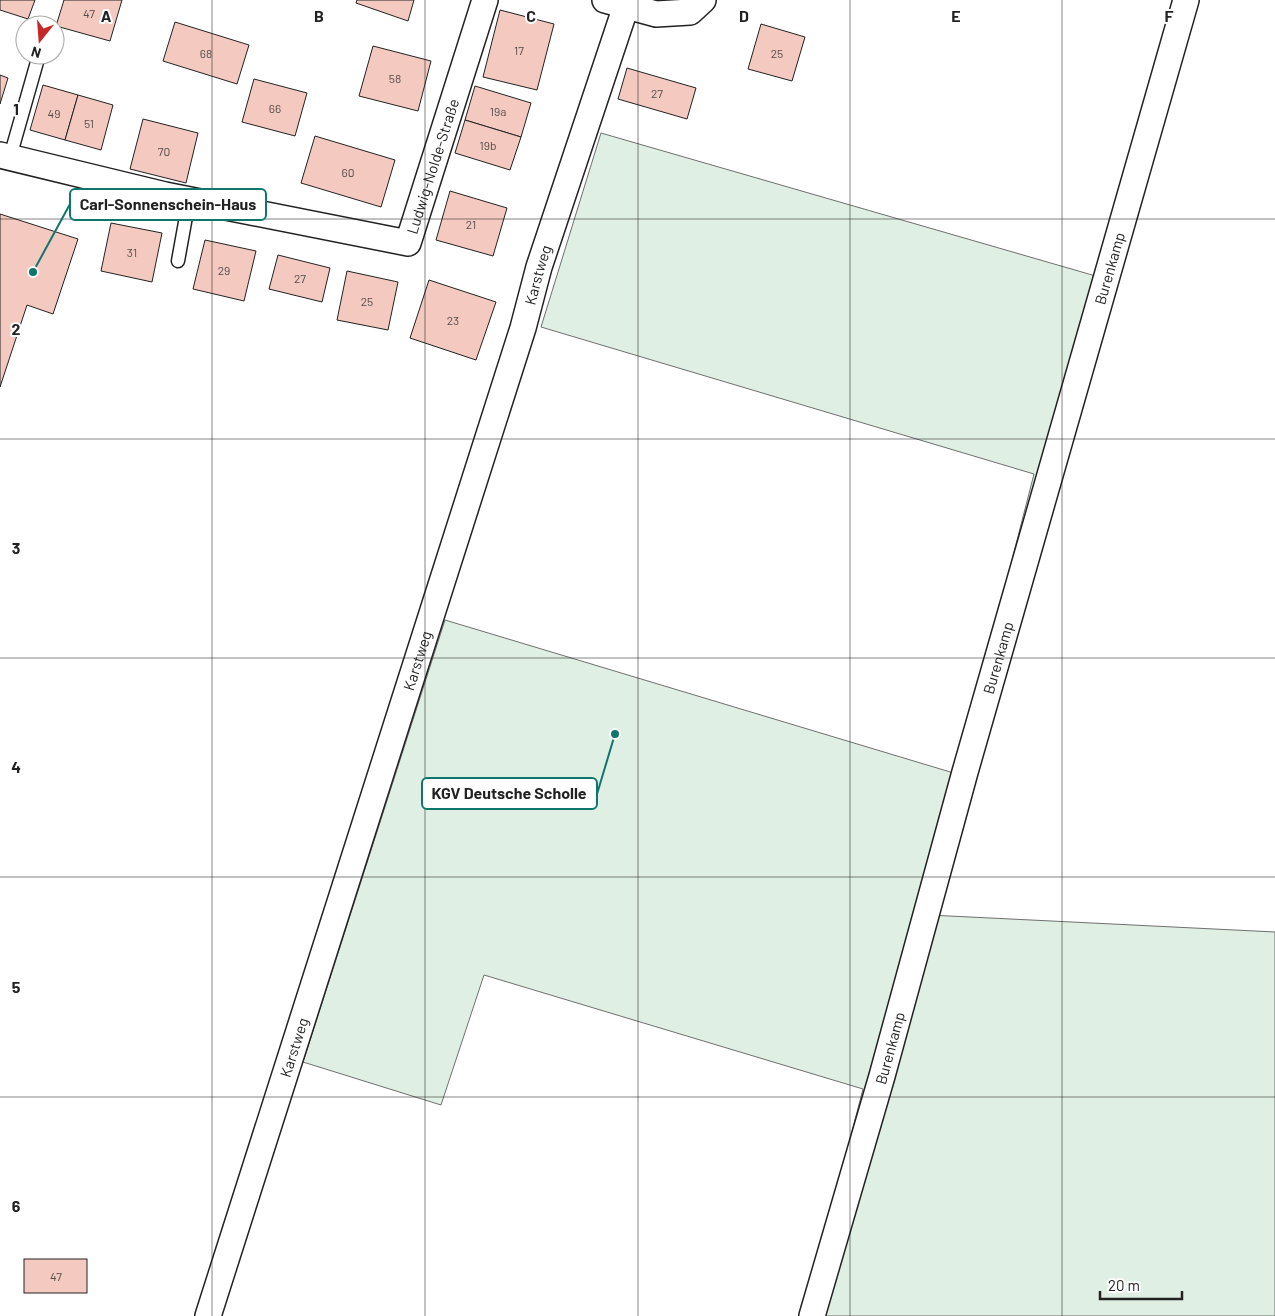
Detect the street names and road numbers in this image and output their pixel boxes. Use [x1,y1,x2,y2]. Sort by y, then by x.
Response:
street label: Ludwig-Nolde-Straße [402,96,462,236]
street label: Burenkamp [1090,230,1128,307]
street label: Karstweg [520,243,555,307]
street label: Burenkamp [979,619,1017,696]
street label: Karstweg [399,628,435,693]
street label: Burenkamp [871,1010,908,1086]
street label: Karstweg [276,1015,312,1079]

